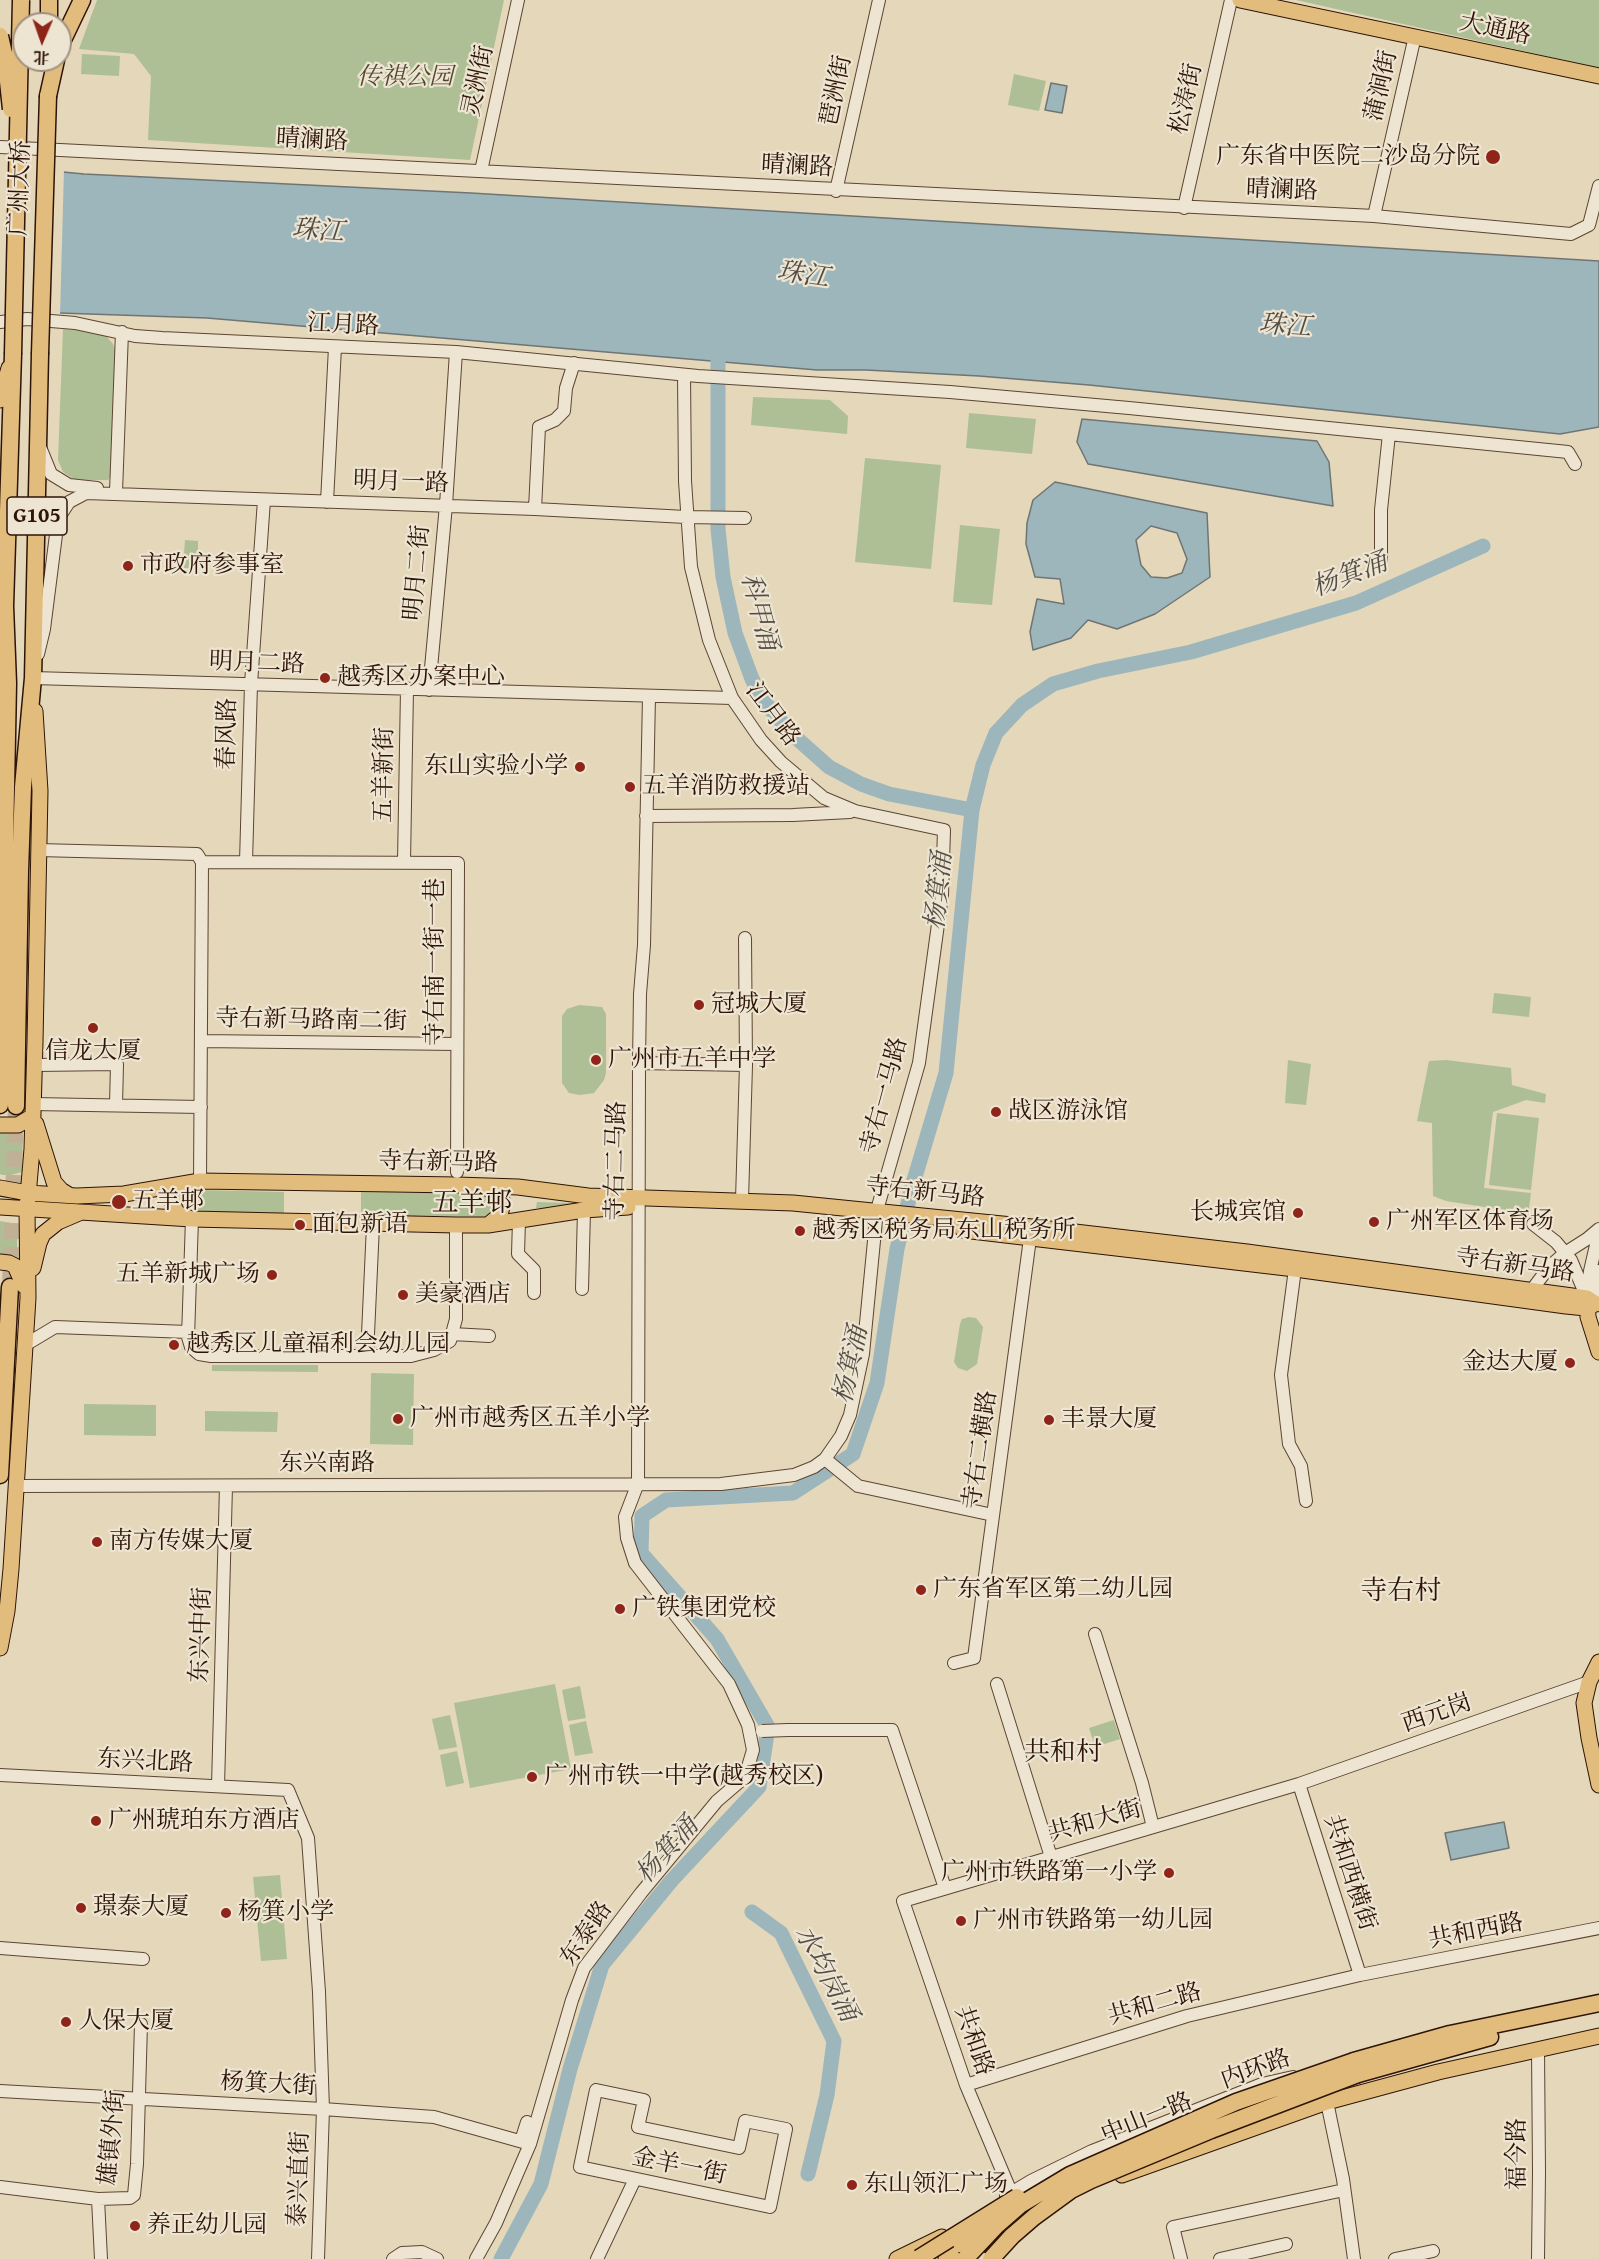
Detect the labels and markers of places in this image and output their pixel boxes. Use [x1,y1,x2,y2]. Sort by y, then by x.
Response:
place label: 广东省中医院二沙岛分院 [1216,143,1480,171]
marker: 广东省中医院二沙岛分院 [1484,148,1502,166]
place label: 市政府参事室 [140,552,284,580]
marker: 市政府参事室 [121,559,135,573]
place label: 越秀区办案中心 [337,664,505,692]
marker: 越秀区办案中心 [318,671,332,685]
place label: 东山实验小学 [424,753,568,781]
marker: 东山实验小学 [573,760,587,774]
place label: 五羊消防救援站 [642,773,810,801]
marker: 五羊消防救援站 [623,780,637,794]
place label: 冠城大厦 [711,991,807,1019]
marker: 冠城大厦 [692,998,706,1012]
marker: 信龙大厦 [86,1021,100,1035]
place label: 信龙大厦 [45,1038,141,1066]
place label: 广州市五羊中学 [608,1046,776,1074]
marker: 广州市五羊中学 [589,1053,603,1067]
place label: 战区游泳馆 [1008,1098,1128,1126]
marker: 战区游泳馆 [989,1105,1003,1119]
place label: 五羊邨 [132,1188,204,1216]
marker: 五羊邨 [110,1193,128,1211]
place label: 长城宾馆 [1190,1199,1286,1227]
marker: 长城宾馆 [1291,1206,1305,1220]
place label: 广州军区体育场 [1386,1208,1554,1236]
place label: 面包新语 [312,1211,408,1239]
marker: 广州军区体育场 [1367,1215,1381,1229]
place label: 越秀区税务局东山税务所 [812,1217,1076,1245]
marker: 面包新语 [293,1218,307,1232]
marker: 越秀区税务局东山税务所 [793,1224,807,1238]
place label: 五羊新城广场 [116,1261,260,1289]
marker: 五羊新城广场 [265,1268,279,1282]
place label: 美豪酒店 [415,1281,511,1309]
marker: 美豪酒店 [396,1288,410,1302]
place label: 越秀区儿童福利会幼儿园 [186,1331,450,1359]
marker: 越秀区儿童福利会幼儿园 [167,1338,181,1352]
place label: 金达大厦 [1462,1349,1558,1377]
marker: 金达大厦 [1563,1356,1577,1370]
place label: 广州市越秀区五羊小学 [410,1405,650,1433]
place label: 丰景大厦 [1061,1406,1157,1434]
marker: 广州市越秀区五羊小学 [391,1412,405,1426]
marker: 丰景大厦 [1042,1413,1056,1427]
place label: 南方传媒大厦 [109,1528,253,1556]
marker: 南方传媒大厦 [90,1535,104,1549]
place label: 广东省军区第二幼儿园 [933,1576,1173,1604]
marker: 广东省军区第二幼儿园 [914,1583,928,1597]
place label: 广铁集团党校 [632,1595,776,1623]
marker: 广铁集团党校 [613,1602,627,1616]
place label: 广州市铁一中学(越秀校区) [544,1763,823,1791]
marker: 广州市铁一中学(越秀校区) [525,1770,539,1784]
place label: 广州琥珀东方酒店 [108,1807,300,1835]
marker: 广州琥珀东方酒店 [89,1814,103,1828]
place label: 广州市铁路第一小学 [941,1859,1157,1887]
marker: 广州市铁路第一小学 [1162,1866,1176,1880]
place label: 璟泰大厦 [93,1894,189,1922]
place label: 杨箕小学 [238,1899,334,1927]
marker: 璟泰大厦 [74,1901,88,1915]
marker: 杨箕小学 [219,1906,233,1920]
place label: 广州市铁路第一幼儿园 [973,1907,1213,1935]
marker: 广州市铁路第一幼儿园 [954,1914,968,1928]
place label: 人保大厦 [78,2008,174,2036]
marker: 人保大厦 [59,2015,73,2029]
place label: 东山领汇广场 [864,2171,1008,2199]
marker: 东山领汇广场 [845,2178,859,2192]
place label: 养正幼儿园 [147,2212,267,2240]
marker: 养正幼儿园 [128,2219,142,2233]

